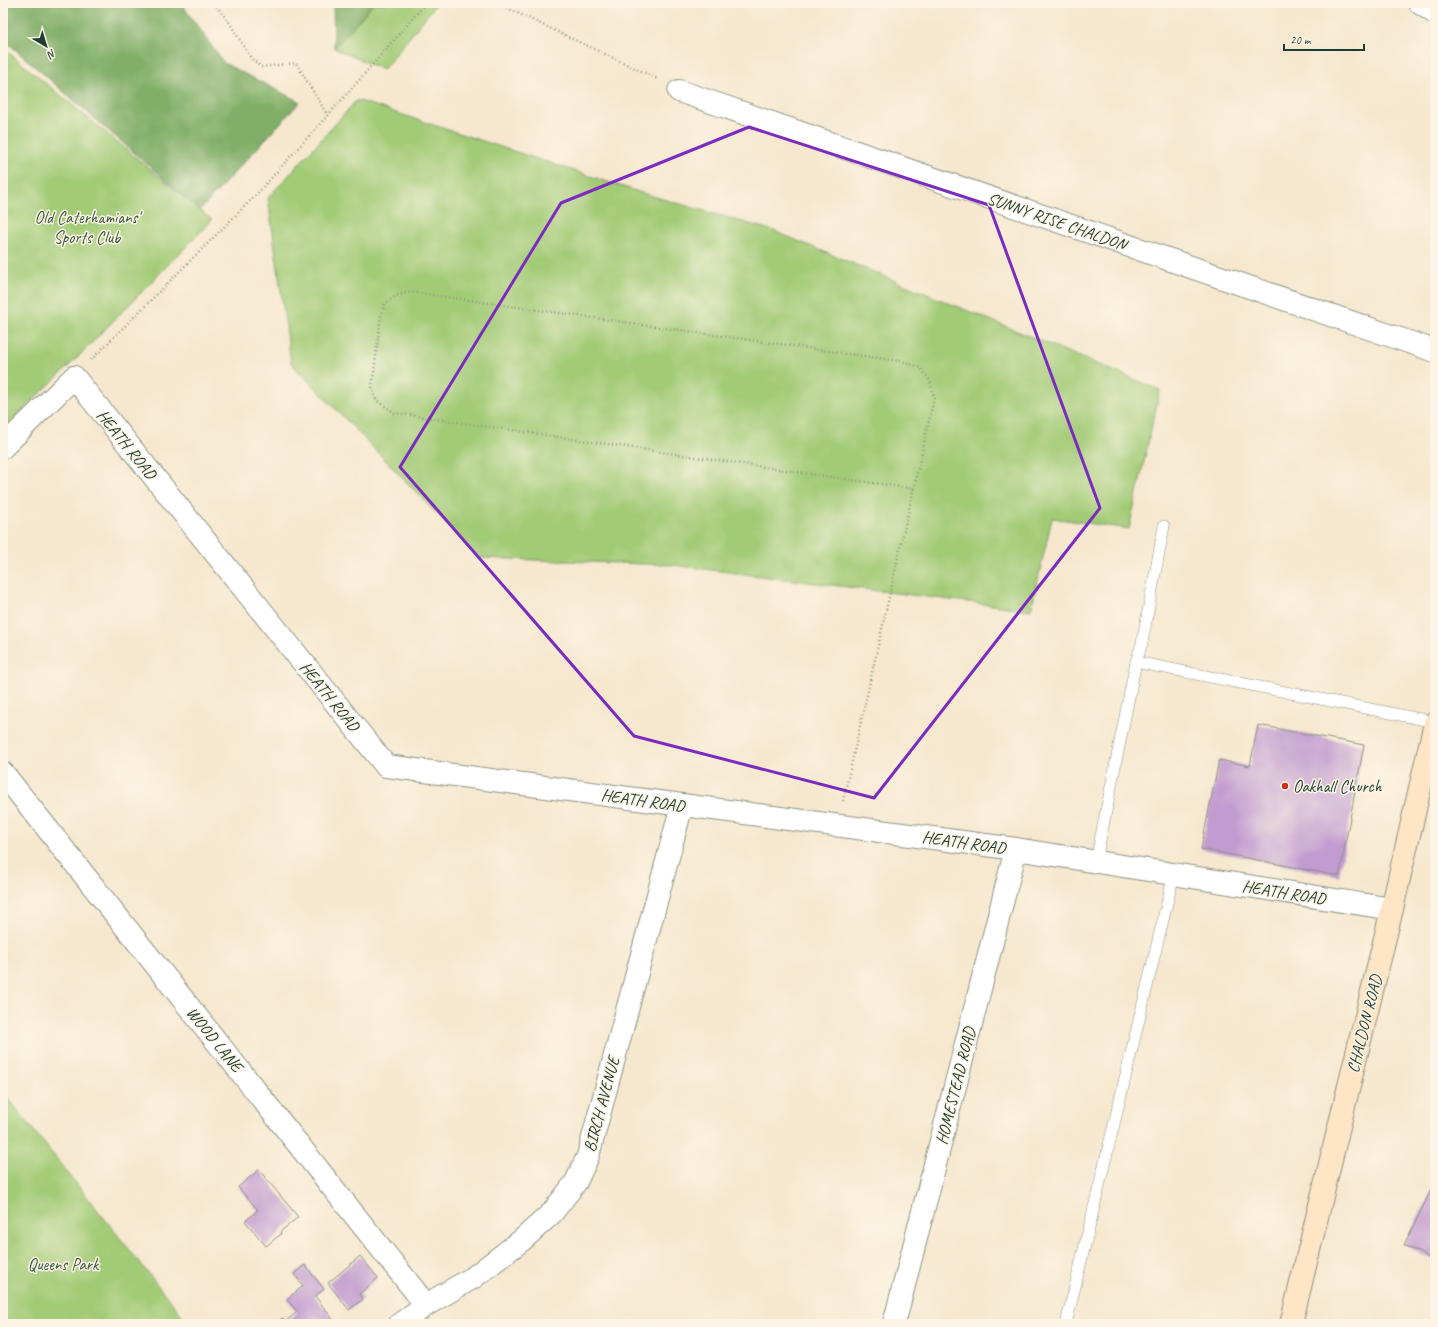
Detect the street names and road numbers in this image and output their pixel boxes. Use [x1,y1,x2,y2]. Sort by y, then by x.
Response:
street label: SUNNY RISE CHALDON [985,188,1131,256]
street label: HEATH ROAD [92,405,162,484]
street label: HEATH ROAD [295,657,365,736]
street label: HEATH ROAD [600,784,687,817]
street label: HEATH ROAD [921,826,1008,859]
street label: HEATH ROAD [1241,876,1328,910]
street label: CHALDON ROAD [1342,971,1387,1075]
street label: WOOD LANE [182,1002,249,1078]
street label: HOMESTEAD ROAD [931,1023,981,1147]
street label: BIRCH AVENUE [579,1052,625,1154]

